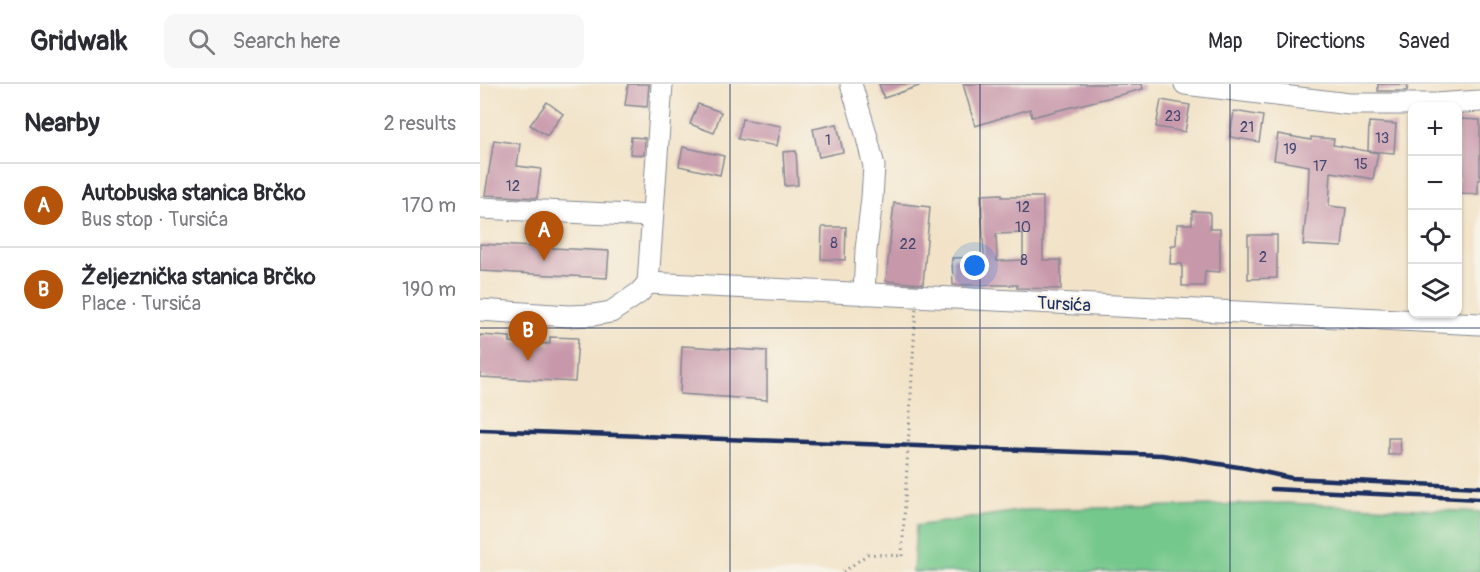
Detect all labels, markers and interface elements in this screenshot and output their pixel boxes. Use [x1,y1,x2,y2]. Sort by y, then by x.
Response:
search box [164,14,584,68]
text: Gridwalk [30,24,128,59]
icon: search [185,25,218,58]
text: Search here [233,27,340,55]
text: Map [1208,28,1243,55]
text: Directions [1276,28,1365,55]
text: Saved [1398,28,1450,55]
map controls [1408,102,1462,318]
button: + [1408,102,1462,156]
text: Nearby [24,107,100,139]
house number: 23 [1165,107,1181,126]
text: 2 results [384,111,456,136]
house number: 21 [1240,118,1254,137]
house number: 13 [1375,129,1389,148]
house number: 1 [825,131,831,150]
house number: 19 [1283,140,1297,159]
house number: 15 [1354,155,1368,174]
button: − [1408,156,1462,210]
house number: 17 [1313,157,1327,176]
house number: 12 [506,177,520,196]
text: Autobuska stanica Brčko [81,179,306,207]
text: A [37,193,50,218]
text: 170 m [402,193,456,218]
house number: 12 [1016,198,1030,217]
text: Bus stop · Tursića [81,207,228,232]
button: locate [1408,210,1462,264]
pin: A [524,212,564,261]
house number: 10 [1015,218,1031,237]
house number: 8 [830,234,838,253]
house number: 22 [900,235,916,254]
house number: 2 [1259,248,1267,267]
your location [960,251,989,280]
house number: 8 [1020,251,1028,270]
text: Željeznička stanica Brčko [81,263,316,291]
button: layers [1408,264,1462,318]
text: B [38,277,49,302]
text: 190 m [402,277,456,302]
text: Place · Tursića [81,291,201,316]
street label: Tursića [1036,292,1091,317]
pin: B [508,312,548,361]

